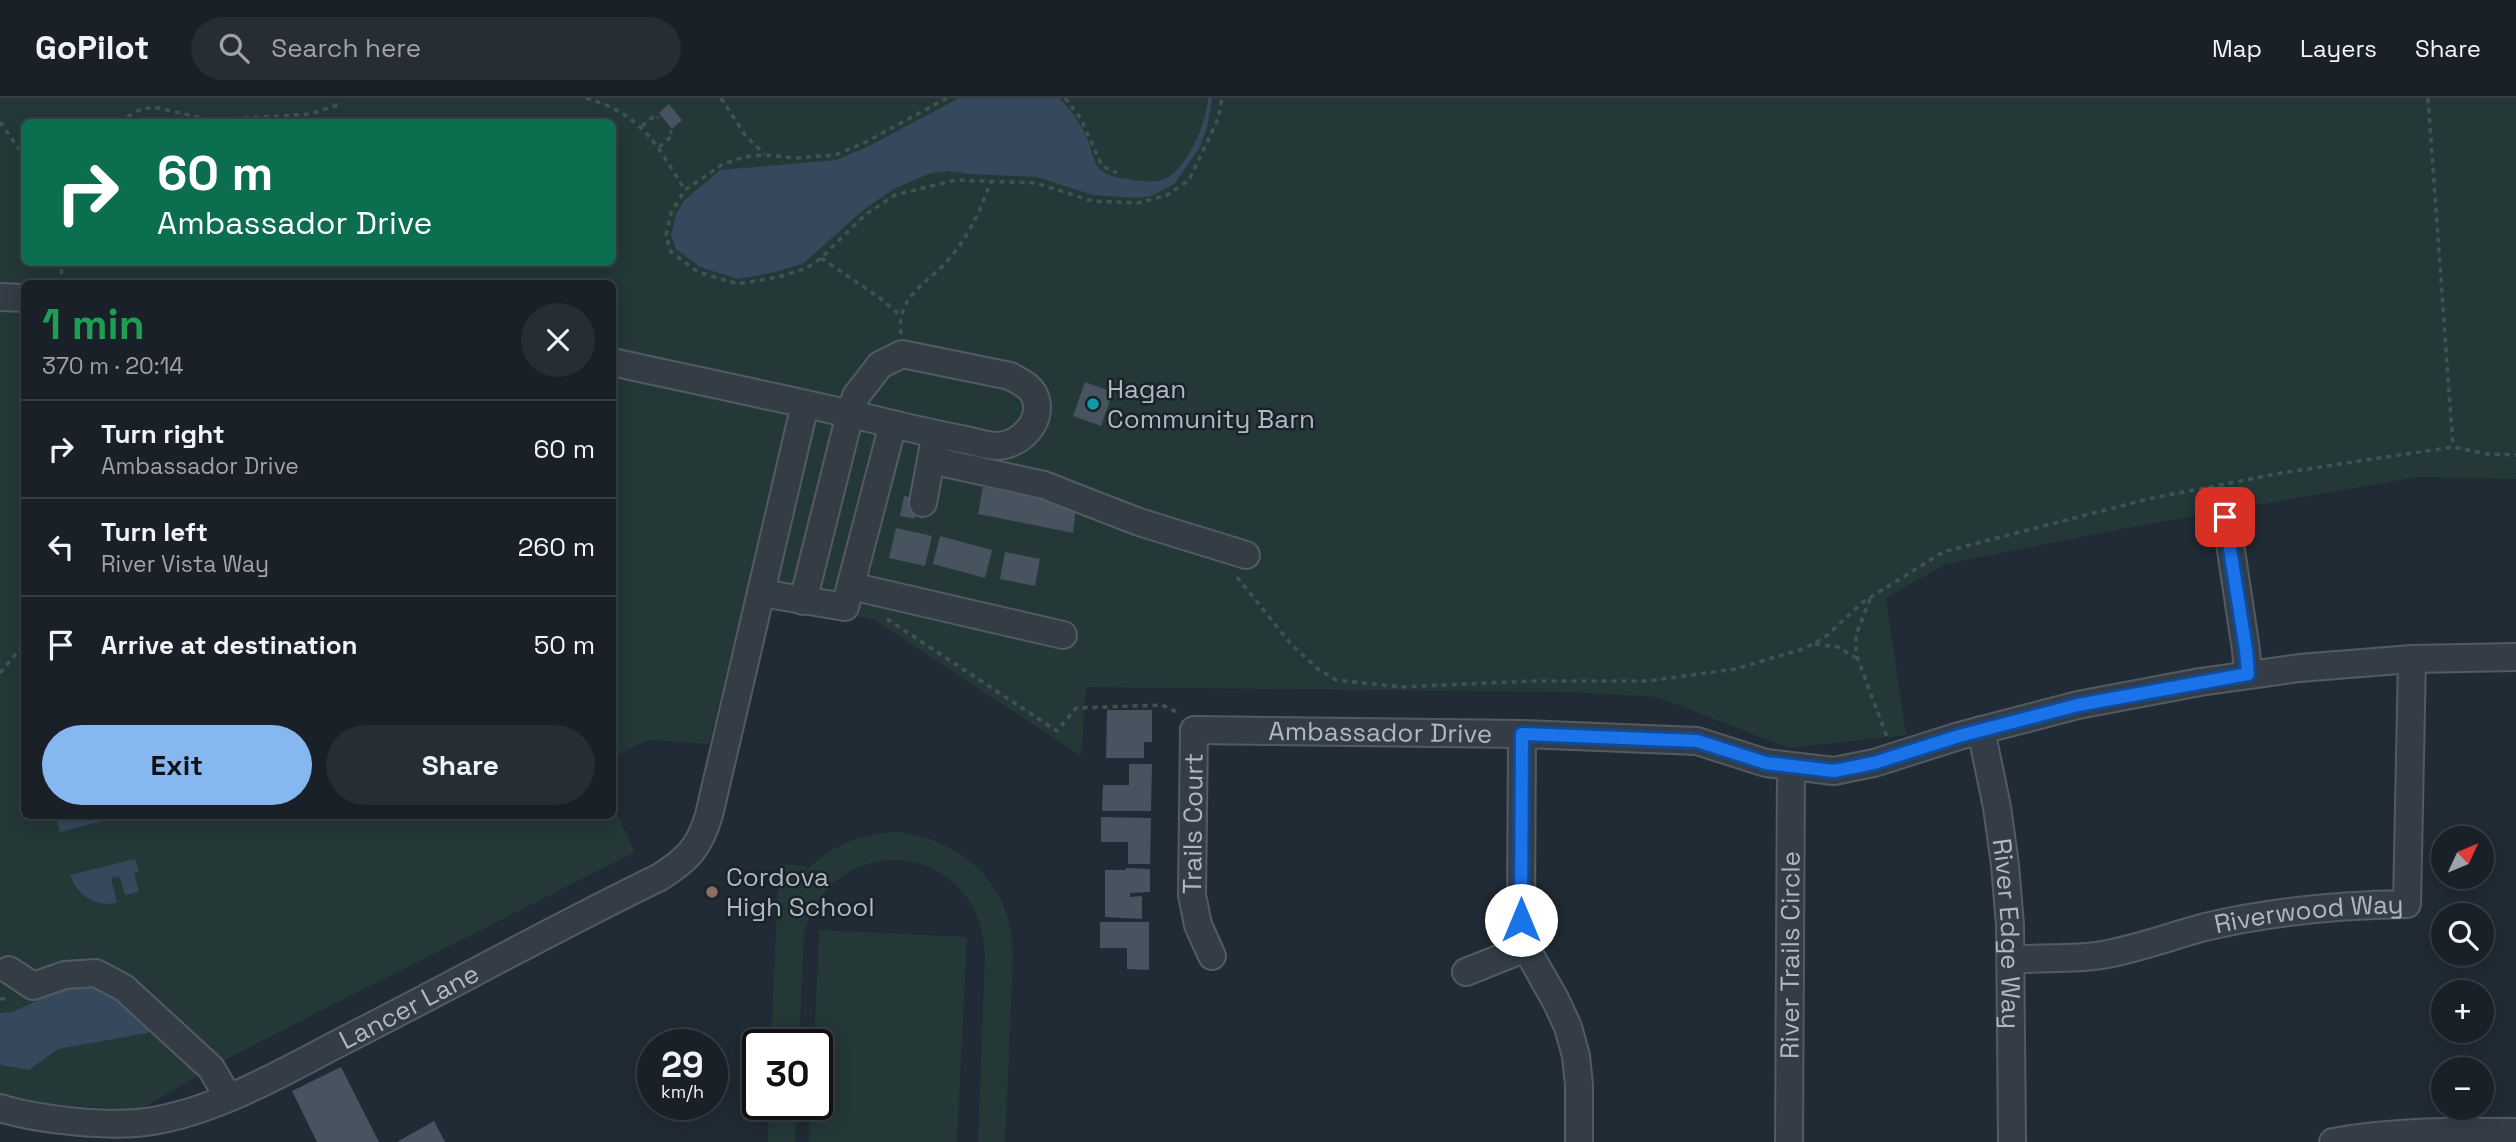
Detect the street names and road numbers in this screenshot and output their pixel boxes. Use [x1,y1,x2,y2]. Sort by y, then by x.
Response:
street label: Ambassador Drive [1268,714,1493,751]
street label: Trails Court [1175,753,1211,894]
street label: River Edge Way [1984,836,2028,1029]
street label: River Trails Circle [1772,851,1808,1059]
street label: Riverwood Way [2211,887,2404,941]
street label: Lancer Lane [333,956,485,1057]

